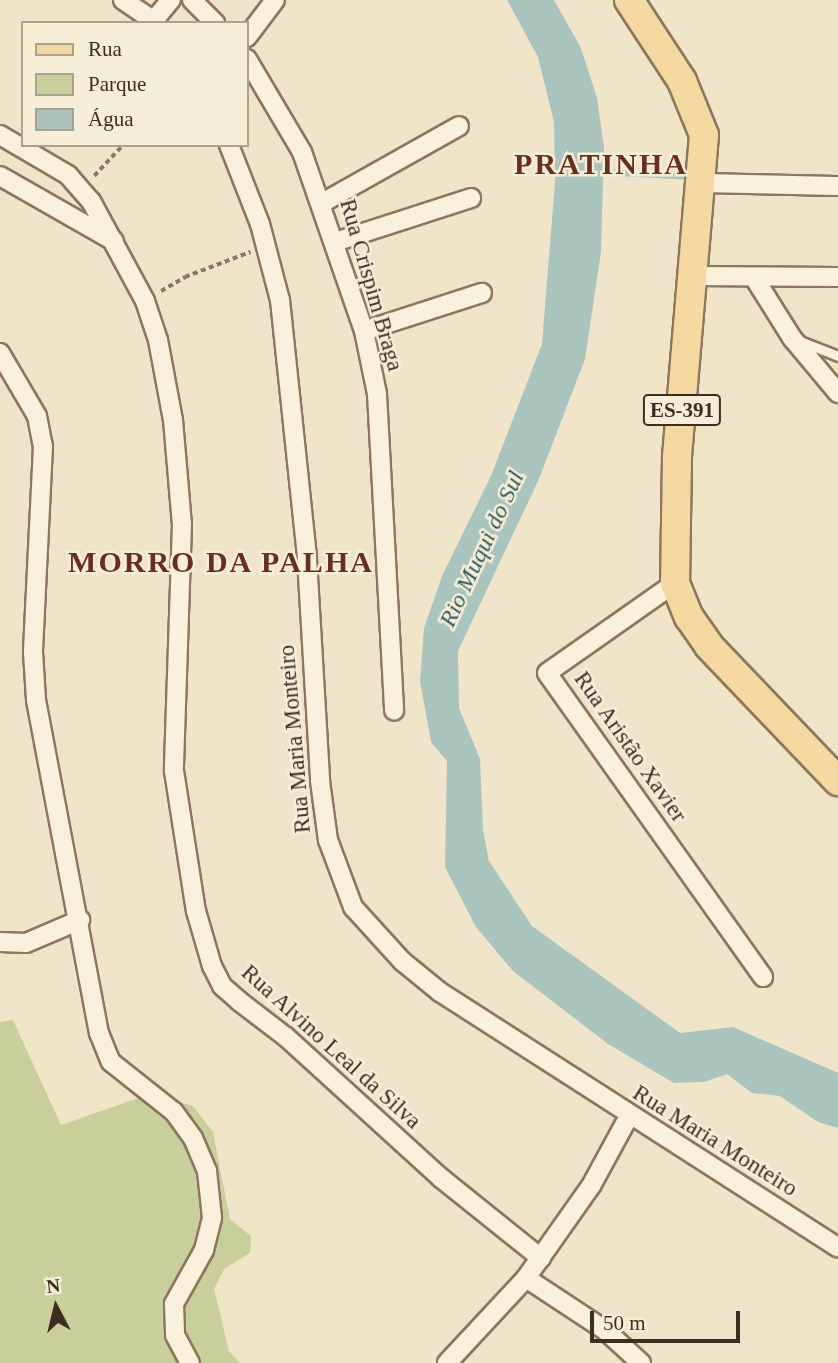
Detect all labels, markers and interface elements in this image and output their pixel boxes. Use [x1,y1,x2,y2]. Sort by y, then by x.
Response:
legend [21,21,248,147]
text: Rua [88,37,122,61]
text: Parque [88,72,146,96]
text: Água [88,107,134,131]
district label: PRATINHA [515,146,687,182]
street label: Rua Crispim Braga [333,196,409,374]
road number: ES-391 [642,392,722,428]
water label: Rio Muqui do Sul [433,466,531,632]
district label: MORRO DA PALHA [69,544,373,580]
street label: Rua Maria Monteiro [273,644,317,834]
street label: Rua Aristão Xavier [567,666,693,828]
street label: Rua Alvino Leal da Silva [235,959,427,1135]
street label: Rua Maria Monteiro [628,1079,802,1203]
north arrow [21,1272,91,1342]
text: N [45,1274,61,1297]
scale bar [593,1296,744,1340]
text: 50 m [603,1311,646,1335]

